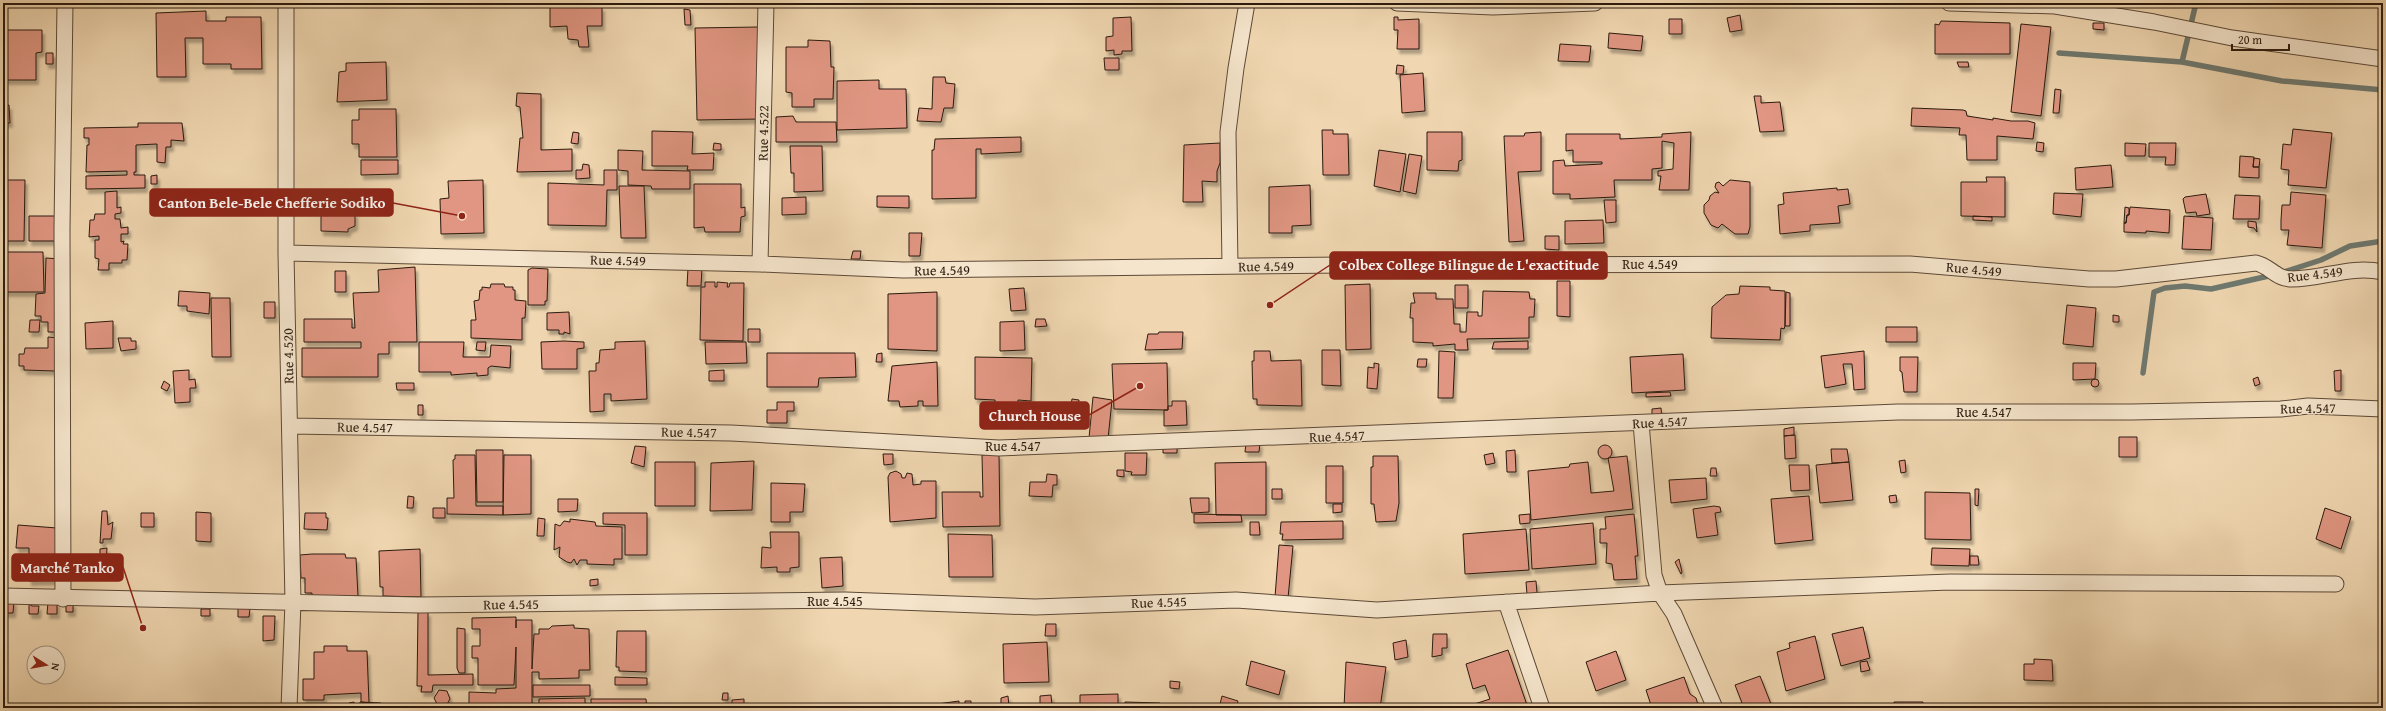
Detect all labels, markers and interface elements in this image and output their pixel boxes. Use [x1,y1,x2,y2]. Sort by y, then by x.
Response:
scale bar [2232,26,2289,52]
text: 20 m [2238,31,2262,48]
street label: Rue 4.522 [753,105,773,161]
callout: Canton Bele-Bele Chefferie Sodiko [150,189,393,216]
text: Canton Bele-Bele Chefferie Sodiko [159,192,386,213]
street label: Rue 4.549 [590,250,646,270]
callout: Colbex College Bilingue de L'exactitude [1330,252,1607,279]
text: Colbex College Bilingue de L'exactitude [1339,254,1599,275]
street label: Rue 4.549 [1622,254,1678,274]
street label: Rue 4.549 [1238,256,1294,276]
street label: Rue 4.549 [1945,257,2003,281]
street label: Rue 4.549 [914,260,970,280]
street label: Rue 4.549 [2286,261,2344,287]
street label: Rue 4.520 [278,328,298,384]
street label: Rue 4.547 [2280,398,2336,418]
callout: Church House [980,402,1089,429]
street label: Rue 4.547 [1956,402,2012,422]
text: Church House [989,405,1081,426]
street label: Rue 4.547 [1632,411,1689,433]
street label: Rue 4.547 [337,417,393,437]
street label: Rue 4.547 [661,422,717,442]
street label: Rue 4.547 [1309,425,1365,447]
street label: Rue 4.547 [985,436,1041,456]
callout: Marché Tanko [12,554,123,581]
text: Marché Tanko [20,557,114,578]
street label: Rue 4.545 [807,591,863,611]
street label: Rue 4.545 [1131,591,1187,613]
street label: Rue 4.545 [483,594,539,614]
north arrow [26,645,66,685]
text: N [47,662,64,673]

